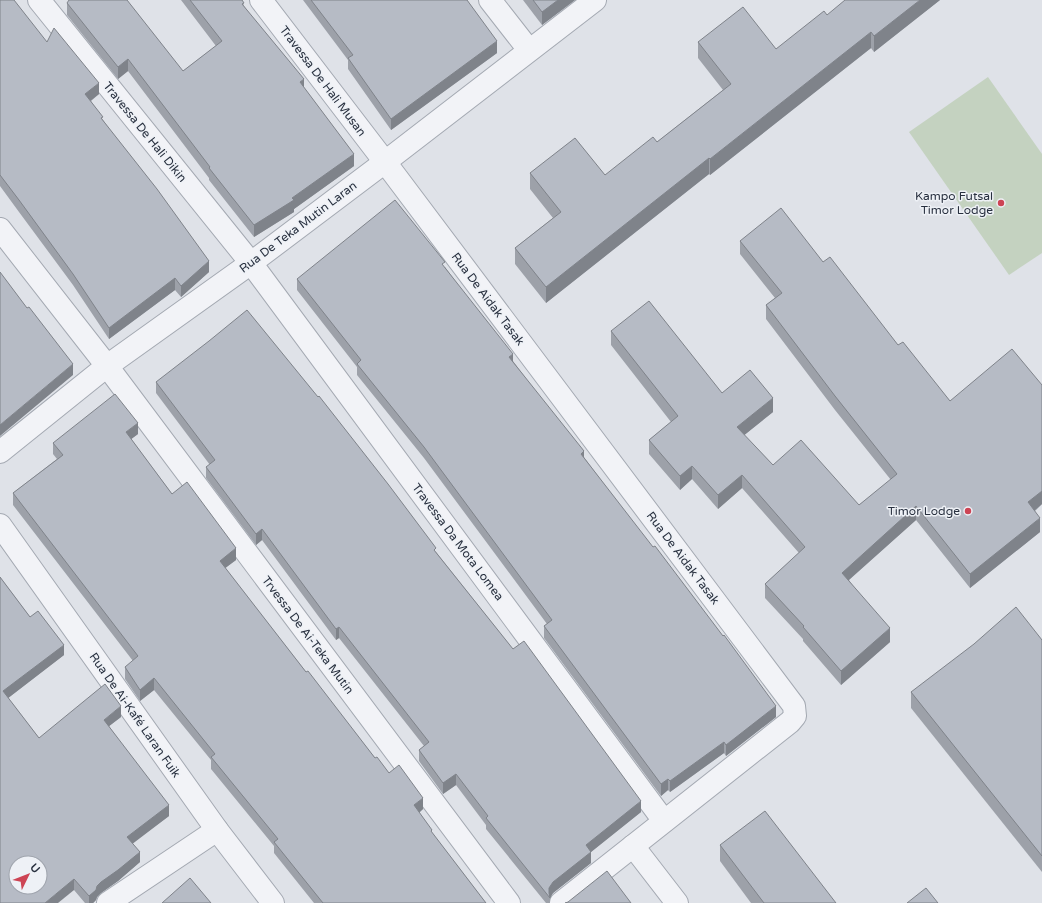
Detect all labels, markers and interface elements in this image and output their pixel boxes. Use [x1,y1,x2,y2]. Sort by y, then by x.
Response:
street label: Travessa De Hali Musan [277,23,369,139]
street label: Travessa De Hali Dikin [100,79,190,185]
street label: Rua De Teka Mutin Laran [237,178,359,276]
place label: Kampo Futsal Timor Lodge [915,189,993,217]
marker: Kampo Futsal Timor Lodge [996,198,1006,208]
street label: Rua De Aidak Tasak [449,250,528,348]
street label: Travessa Da Mota Lomea [409,481,507,603]
place label: Timor Lodge [888,504,960,518]
marker: Timor Lodge [963,506,973,516]
street label: Rua De Aidak Tasak [644,509,723,607]
street label: Trvessa De Ai-Teka Mutin [259,573,357,697]
street label: Rua De Ai-Kafé Laran Fuik [87,650,184,780]
north arrow [8,855,48,895]
text: U [27,861,43,876]

